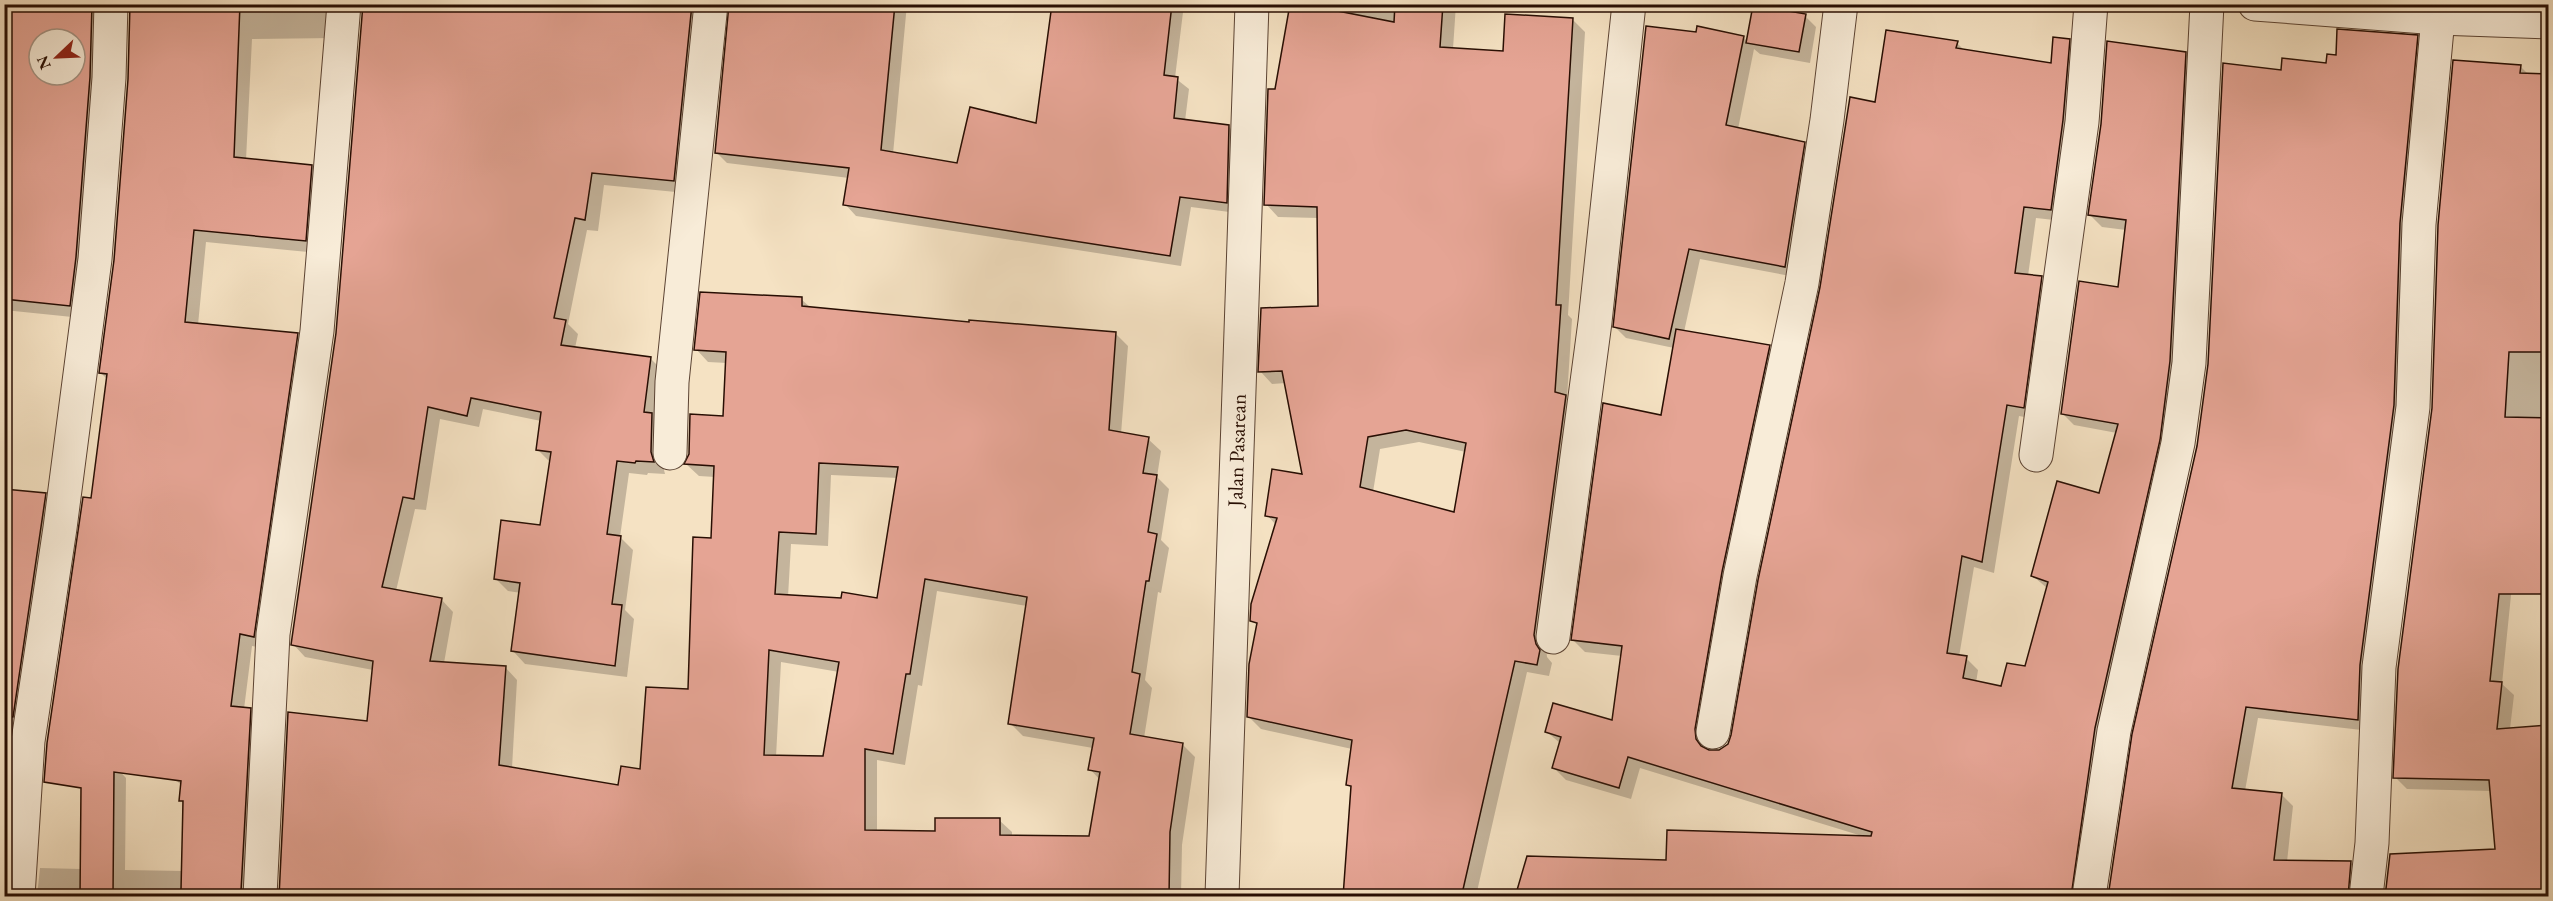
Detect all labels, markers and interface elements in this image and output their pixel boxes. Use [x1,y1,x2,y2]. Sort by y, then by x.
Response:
north arrow [27,27,87,87]
text: N [31,53,56,73]
street label: Jalan Pasarean [1221,393,1252,509]

